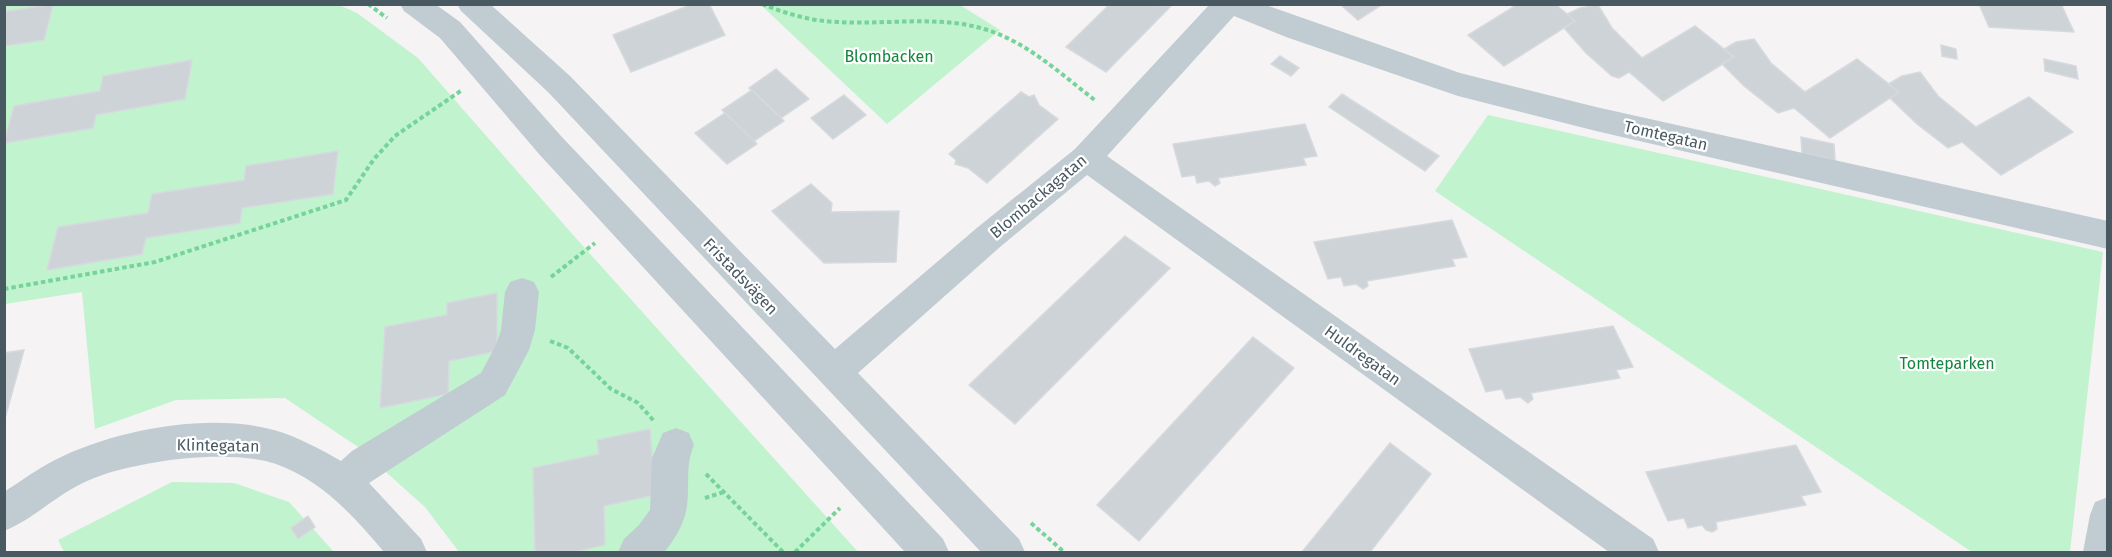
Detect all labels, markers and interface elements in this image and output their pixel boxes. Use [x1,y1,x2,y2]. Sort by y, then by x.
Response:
park label: Blombacken [844,47,934,66]
street label: Tomtegatan [1622,117,1710,154]
street label: Blombackagatan [986,151,1090,242]
street label: Fristadsvägen [699,234,782,319]
street label: Huldregatan [1321,321,1404,389]
park label: Tomteparken [1899,354,1995,373]
street label: Klintegatan [176,435,260,456]

